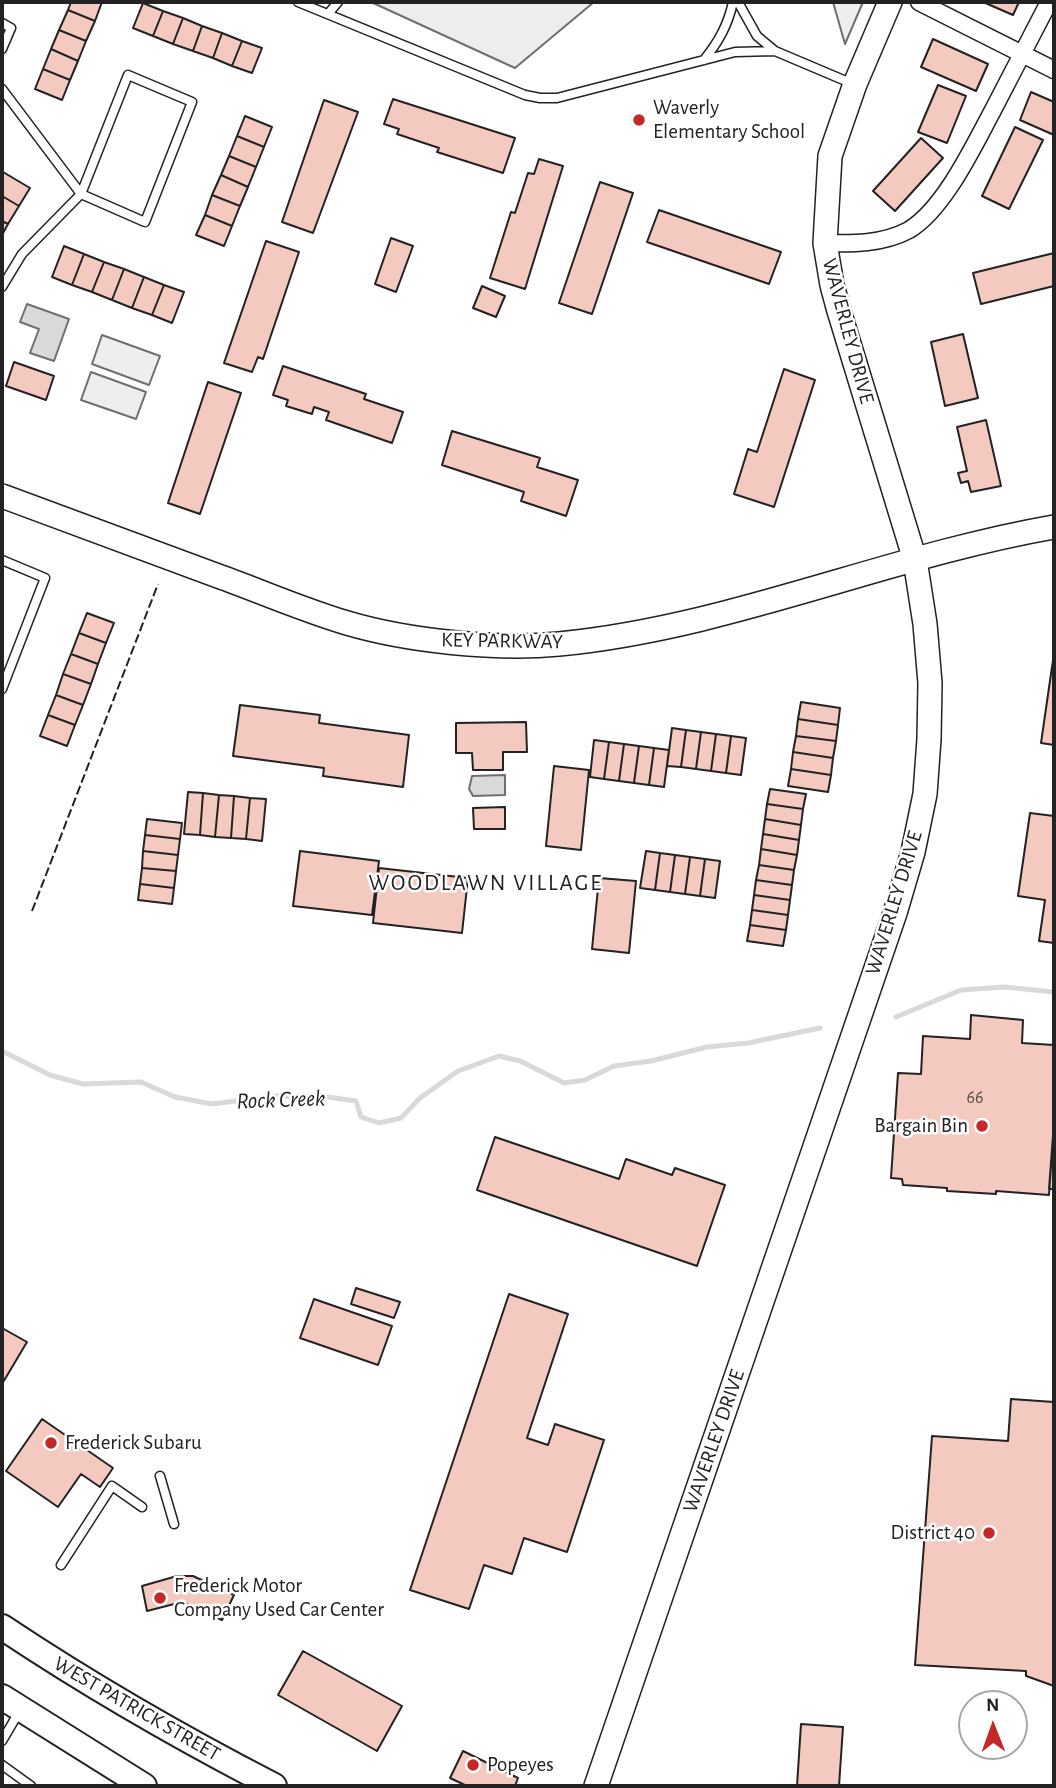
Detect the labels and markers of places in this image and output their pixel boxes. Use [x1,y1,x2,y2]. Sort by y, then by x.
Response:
place label: Waverly Elementary School [653,95,805,145]
marker: Waverly Elementary School [631,112,647,128]
place label: Bargain Bin [874,1113,968,1139]
marker: Bargain Bin [974,1118,990,1134]
place label: Frederick Subaru [65,1430,202,1456]
marker: Frederick Subaru [43,1435,59,1451]
place label: District 40 [891,1520,975,1546]
marker: District 40 [981,1525,997,1541]
place label: Frederick Motor Company Used Car Center [174,1573,384,1623]
marker: Frederick Motor Company Used Car Center [152,1590,168,1606]
place label: Popeyes [487,1752,554,1778]
marker: Popeyes [465,1757,481,1773]

